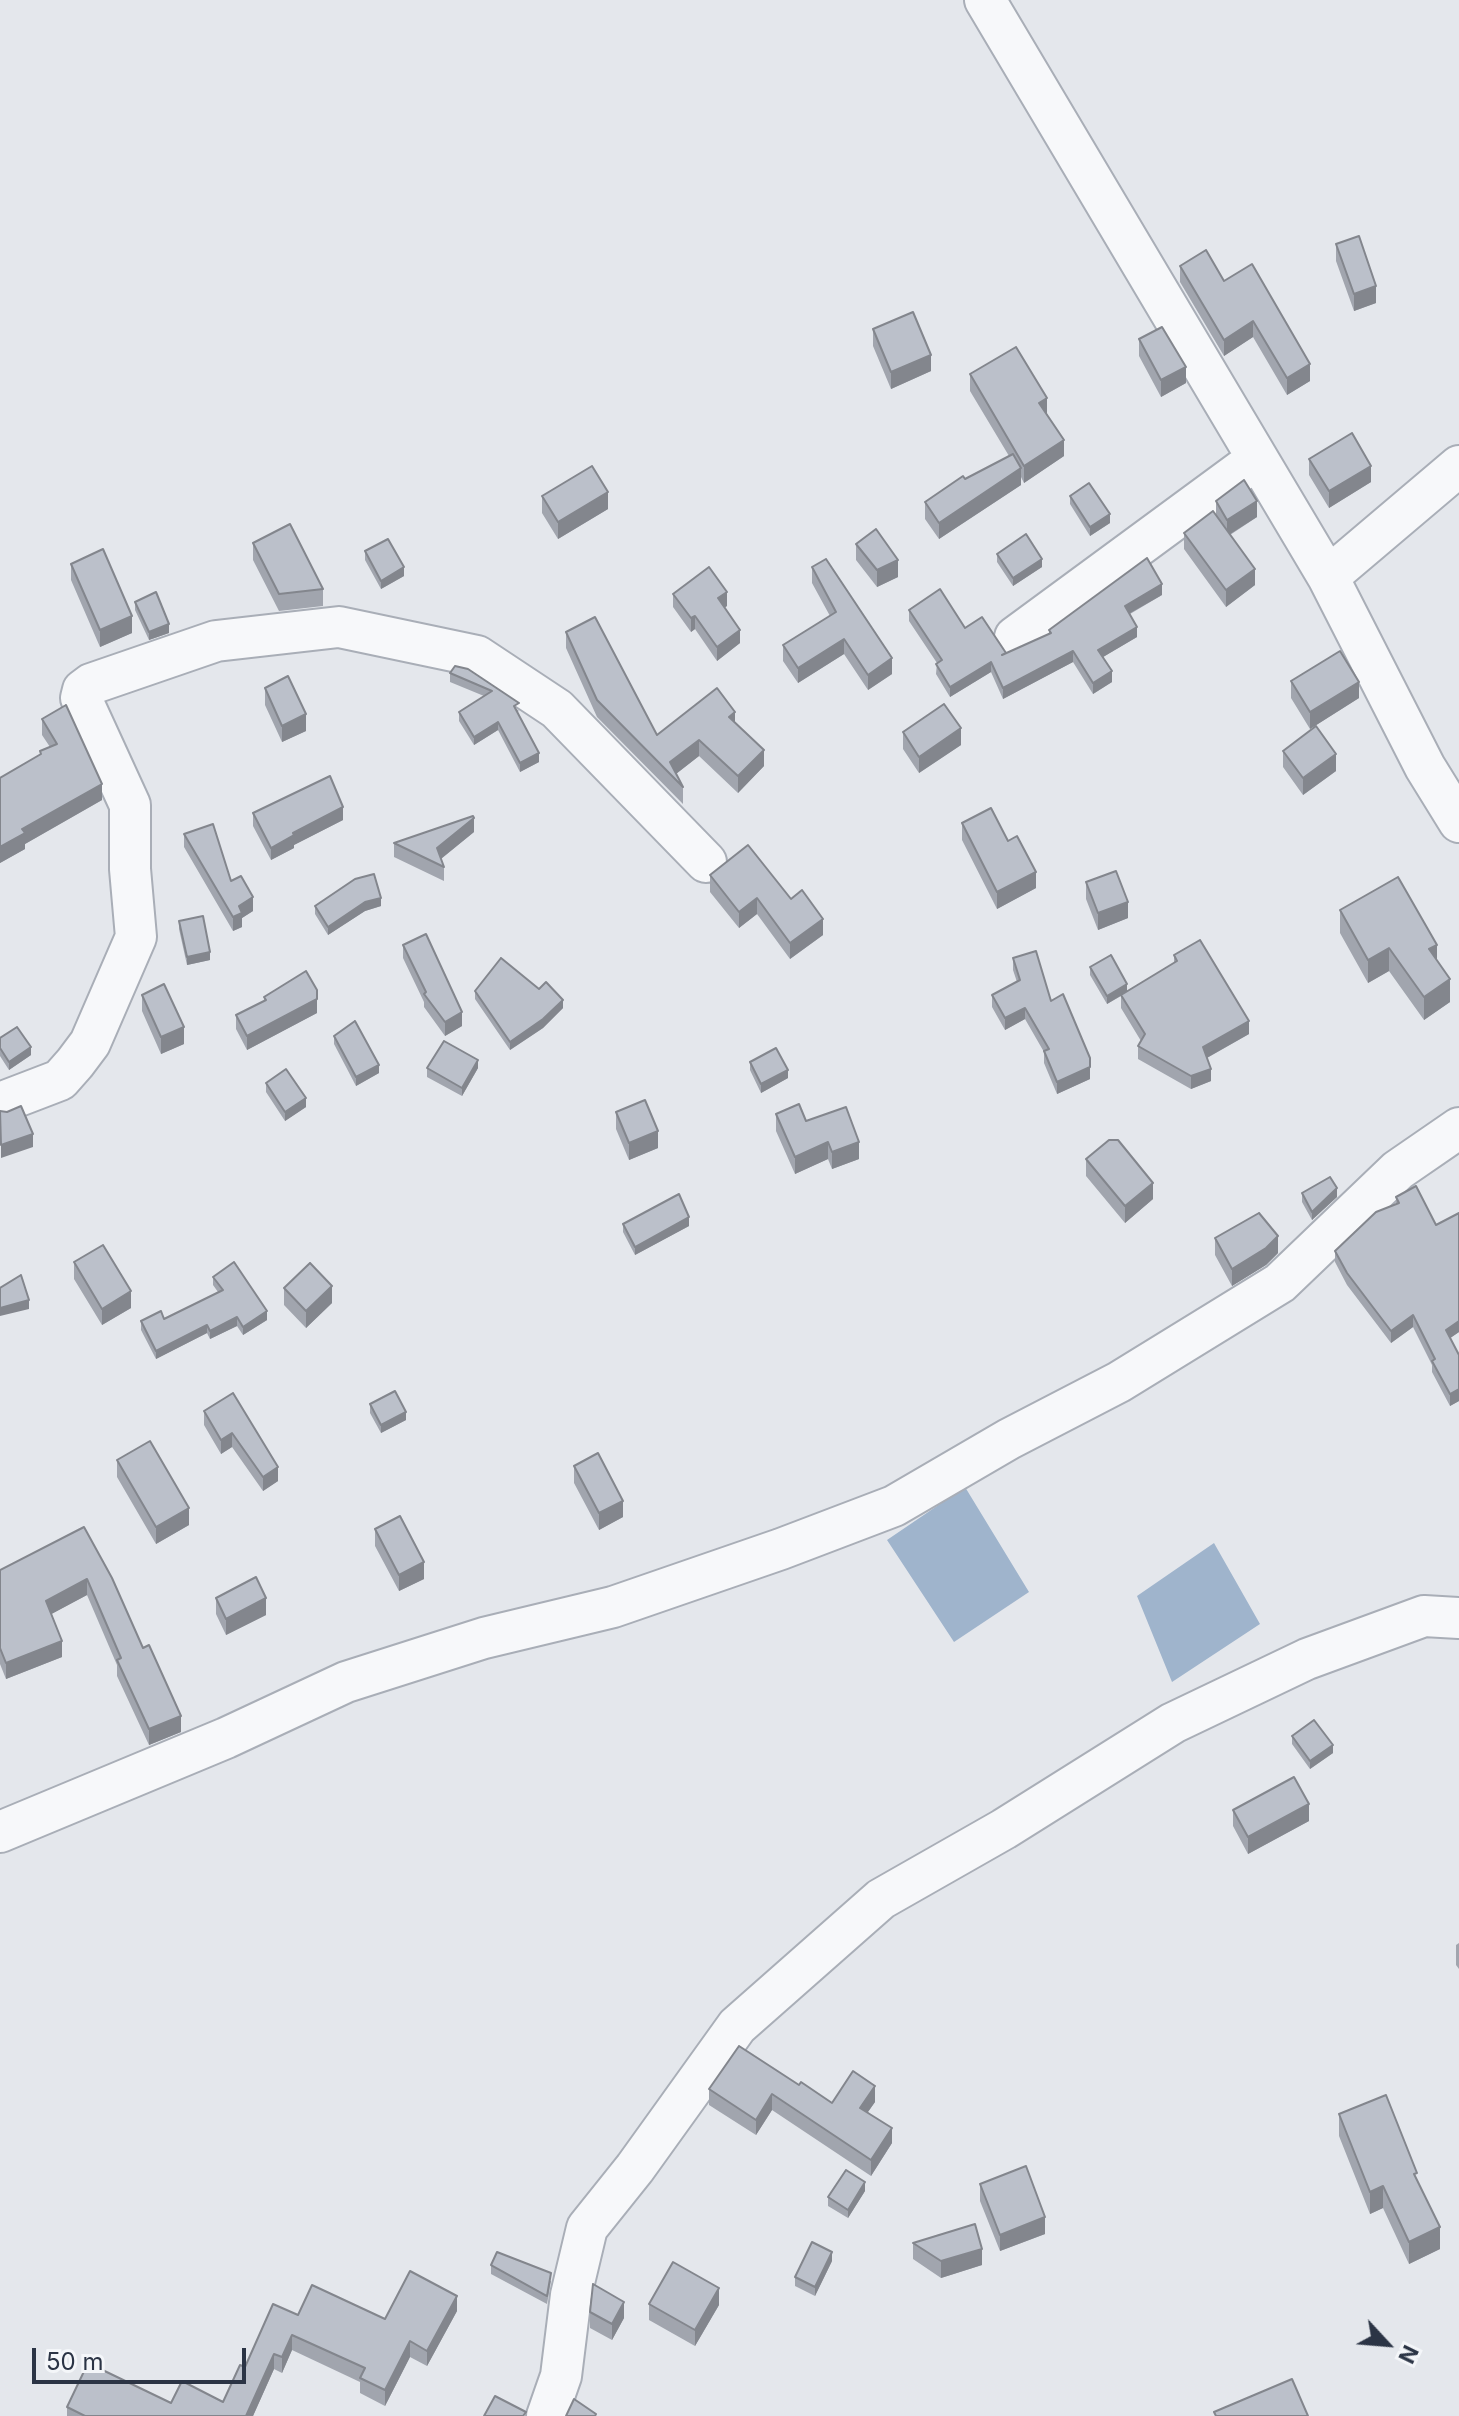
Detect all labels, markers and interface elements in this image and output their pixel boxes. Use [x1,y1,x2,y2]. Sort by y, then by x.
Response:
north arrow [1347,2304,1427,2384]
scale bar [36,2332,250,2382]
text: N [1393,2341,1424,2368]
text: 50 m [46,2347,104,2376]

